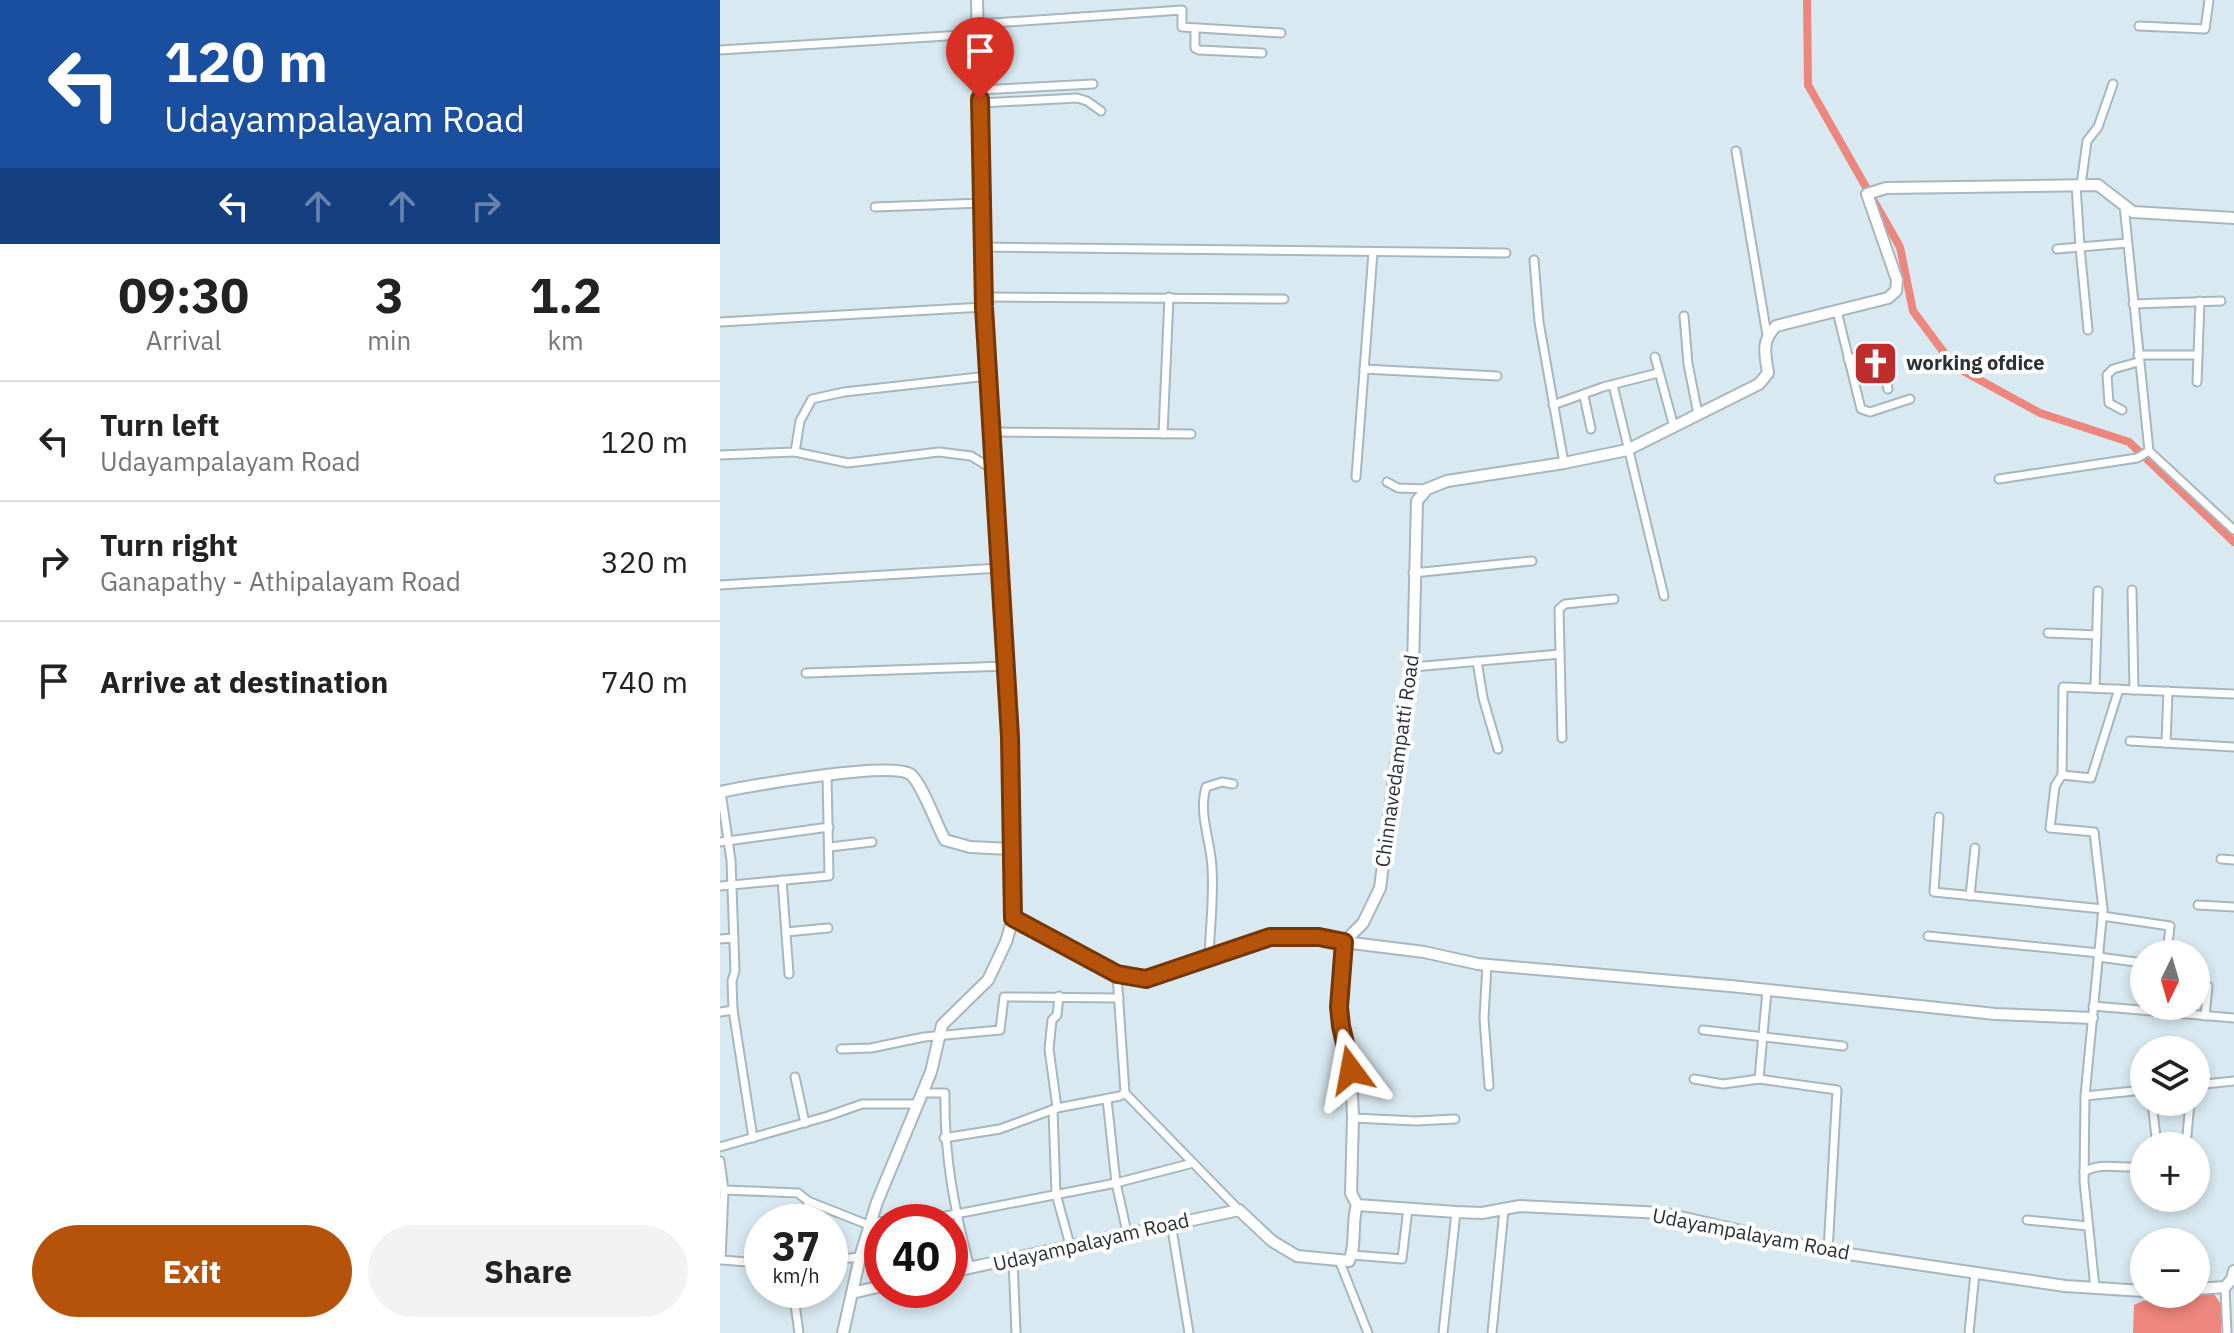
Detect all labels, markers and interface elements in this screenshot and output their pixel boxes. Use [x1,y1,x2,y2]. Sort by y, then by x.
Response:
pin [946,17,1014,99]
text: 120 m [164,25,328,97]
icon: arrive [958,29,1002,73]
icon: left [32,32,136,136]
text: Udayampalayam Road [164,95,525,142]
icon: left [212,184,256,228]
icon: ahead [296,184,340,228]
icon: ahead [380,184,424,228]
icon: right [464,184,508,228]
text: 09:30 [118,264,249,326]
text: 3 [375,264,404,326]
text: 1.2 [529,264,602,326]
text: Arrival [146,323,222,357]
text: min [367,323,411,357]
text: km [547,323,584,357]
church icon: working ofdice [1851,339,1899,387]
place label: working ofdice [1906,349,2045,376]
text: Turn left [100,405,219,444]
icon: left [32,419,76,463]
text: 120 m [601,422,688,461]
text: Udayampalayam Road [100,444,361,478]
text: Turn right [100,525,238,564]
icon: right [32,539,76,583]
text: 320 m [601,542,688,581]
text: Ganapathy - Athipalayam Road [100,564,461,598]
street label: Chinnavedampatti Road [1368,653,1425,869]
icon: arrive [32,659,76,703]
text: Arrive at destination [100,662,388,701]
text: 740 m [601,662,688,701]
north arrow [2130,940,2210,1020]
map controls [2130,940,2210,1308]
position arrow [1309,1028,1393,1112]
button: layers [2130,1036,2210,1116]
button: + [2130,1132,2210,1212]
street label: Udayampalayam Road [1650,1201,1852,1266]
speed limit sign: 40 [864,1204,968,1308]
street label: Udayampalayam Road [990,1206,1192,1277]
text: 37 [772,1220,820,1272]
button: Exit [32,1225,352,1317]
button: Share [368,1225,688,1317]
button: − [2130,1228,2210,1308]
text: km/h [772,1262,820,1289]

